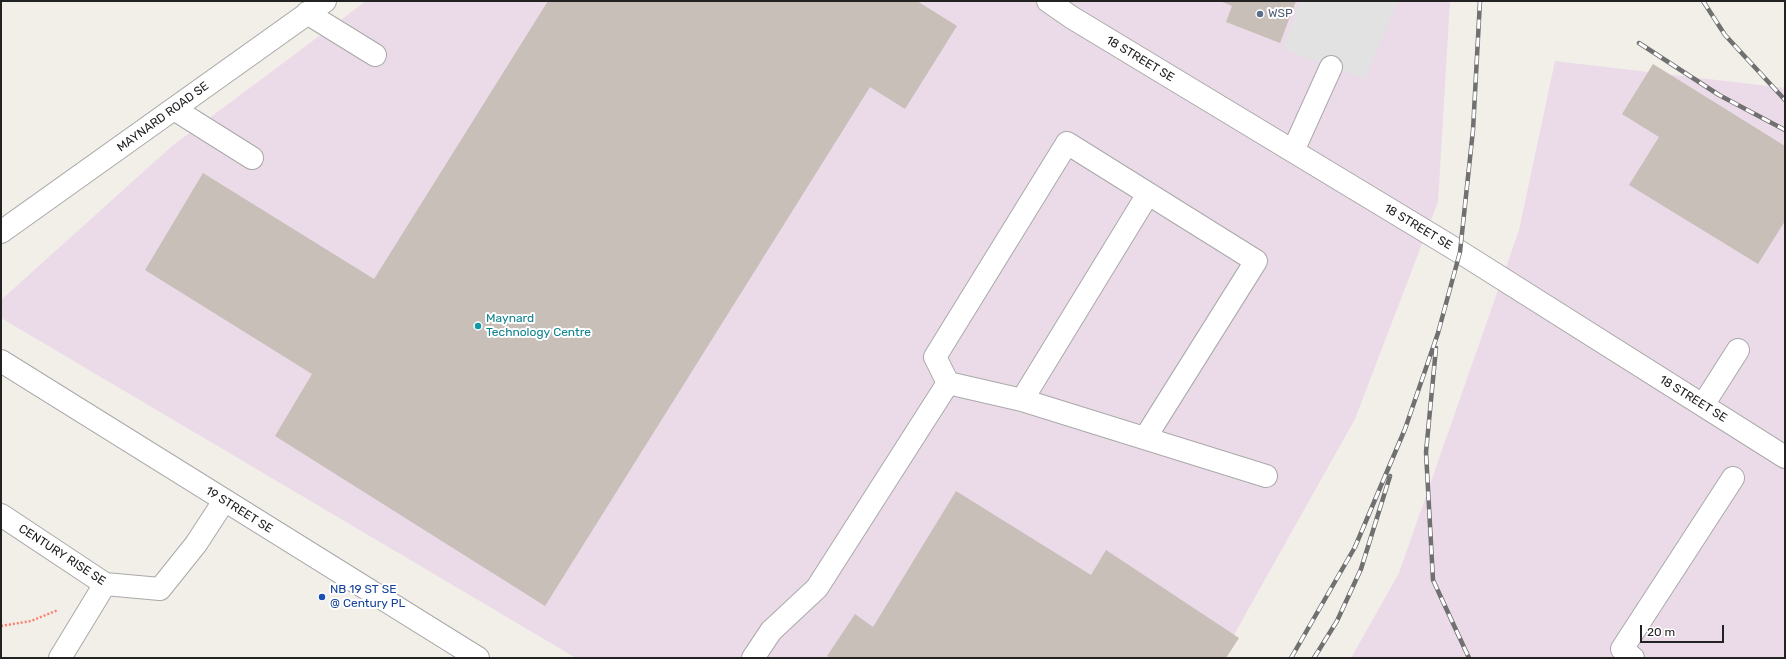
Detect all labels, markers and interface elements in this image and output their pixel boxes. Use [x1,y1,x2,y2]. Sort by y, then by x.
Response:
place label: WSP [1268,7,1293,21]
marker: WSP [1255,9,1265,19]
street label: 18 STREET SE [1103,33,1177,85]
street label: MAYNARD ROAD SE [114,79,212,155]
street label: 18 STREET SE [1381,201,1455,253]
place label: Maynard Technology Centre [486,312,591,340]
marker: Maynard Technology Centre [473,321,483,331]
street label: 18 STREET SE [1657,372,1729,426]
street label: 19 STREET SE [203,484,275,536]
street label: CENTURY RISE SE [16,522,108,588]
place label: NB 19 ST SE @ Century PL [330,583,405,611]
marker: NB 19 ST SE @ Century PL [317,592,327,602]
scale bar [1642,617,1726,643]
text: 20 m [1647,625,1675,639]

